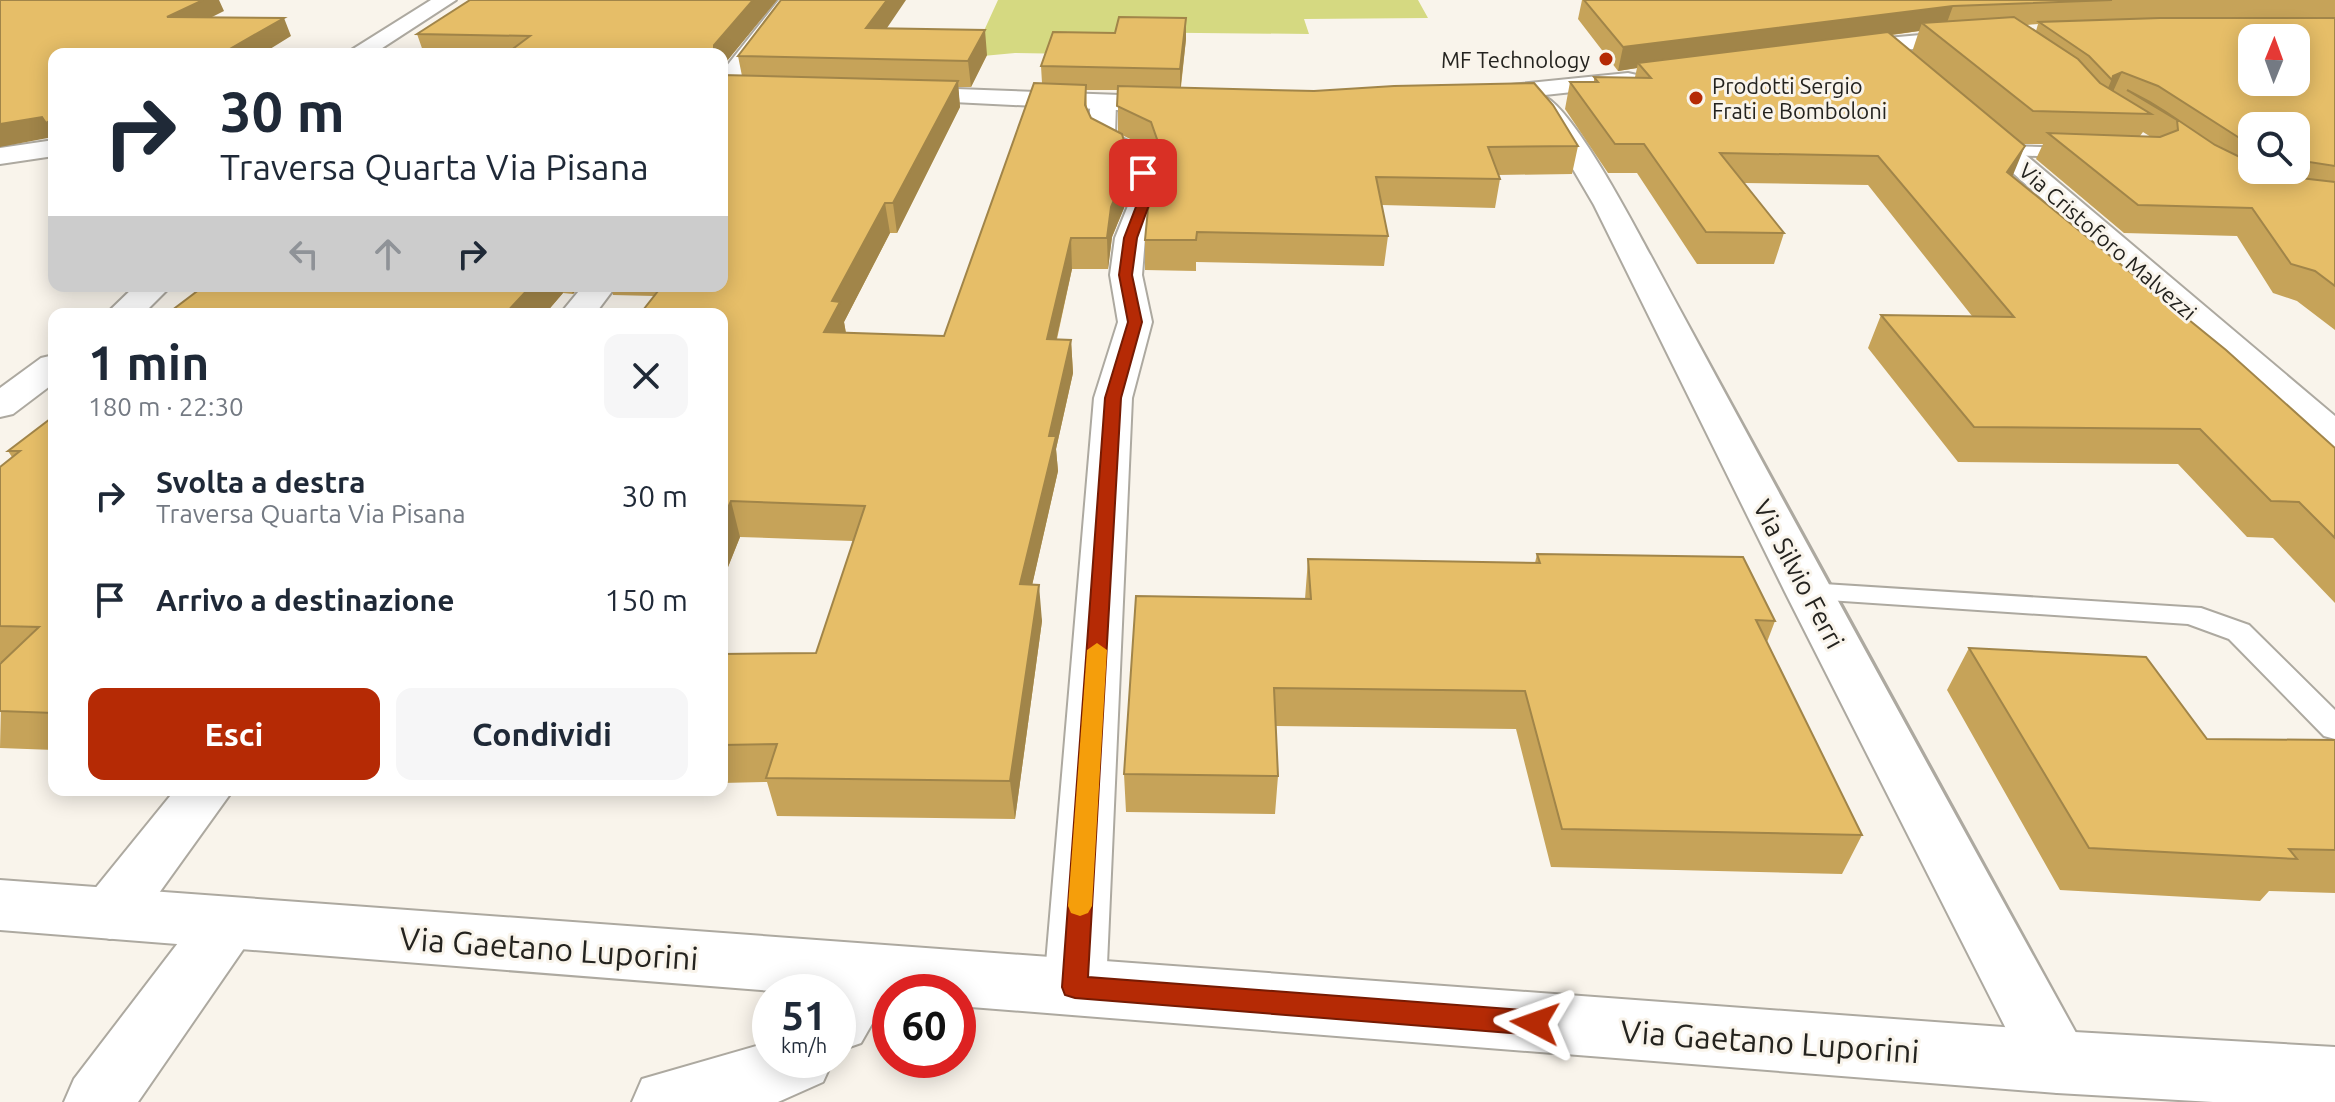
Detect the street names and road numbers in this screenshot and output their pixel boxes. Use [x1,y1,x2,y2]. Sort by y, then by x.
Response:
street label: Via Cristoforo Malvezzi [2014,157,2202,325]
street label: Via Silvio Ferri [1748,495,1850,653]
street label: Via Gaetano Luporini [398,920,700,976]
street label: Via Gaetano Luporini [1619,1013,1921,1069]

